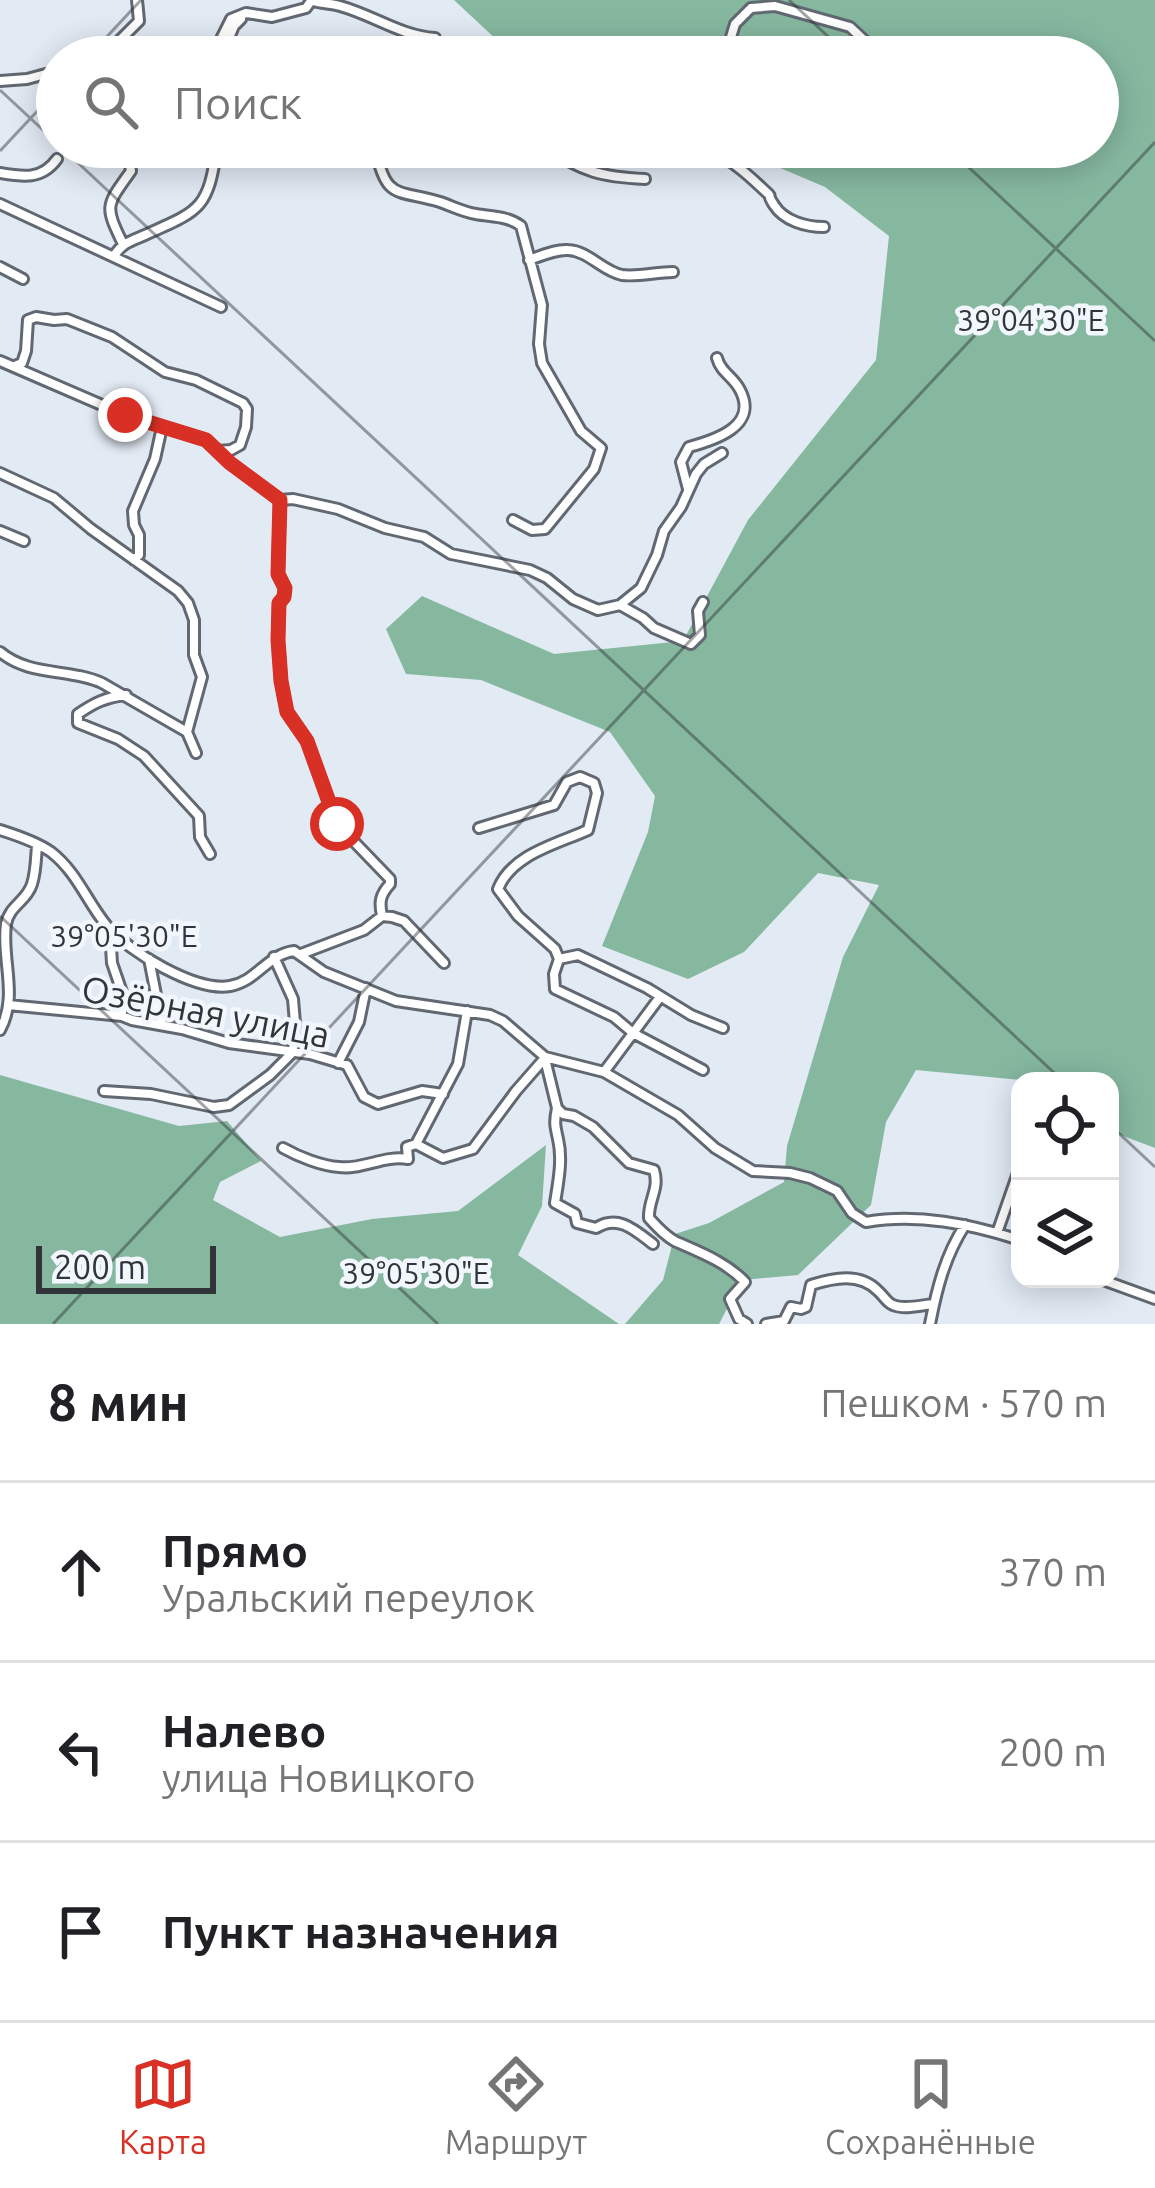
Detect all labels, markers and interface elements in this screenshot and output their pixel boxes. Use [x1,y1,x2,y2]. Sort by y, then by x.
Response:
search box [36,36,1119,168]
icon: search [78,69,144,135]
text: Поиск [174,77,302,128]
text: 39°04'30"E [957,303,1105,337]
route end [98,388,152,442]
route start [310,797,364,851]
text: 39°05'30"E [50,919,198,953]
street label: Озёрная улица [79,967,333,1055]
map controls [1011,1072,1119,1288]
button: locate [1011,1072,1119,1180]
button: layers [1011,1180,1119,1288]
scale bar [36,1240,216,1293]
text: 200 m [54,1248,146,1285]
text: 39°05'30"E [342,1256,490,1290]
text: 8 мин [48,1373,189,1431]
text: Пешком · 570 m [820,1381,1107,1424]
text: Прямо [162,1525,308,1576]
icon: ahead [48,1539,114,1605]
text: 370 m [998,1550,1107,1593]
text: Уральский переулок [162,1576,535,1619]
text: Налево [162,1705,326,1756]
icon: left [48,1719,114,1785]
text: 200 m [998,1730,1107,1773]
text: улица Новицкого [162,1756,476,1799]
icon: arrive [48,1899,114,1965]
text: Пункт назначения [162,1906,560,1957]
tab: Карта [119,2051,207,2160]
tab: Маршрут [445,2051,587,2160]
tab: Сохранённые [825,2051,1036,2160]

